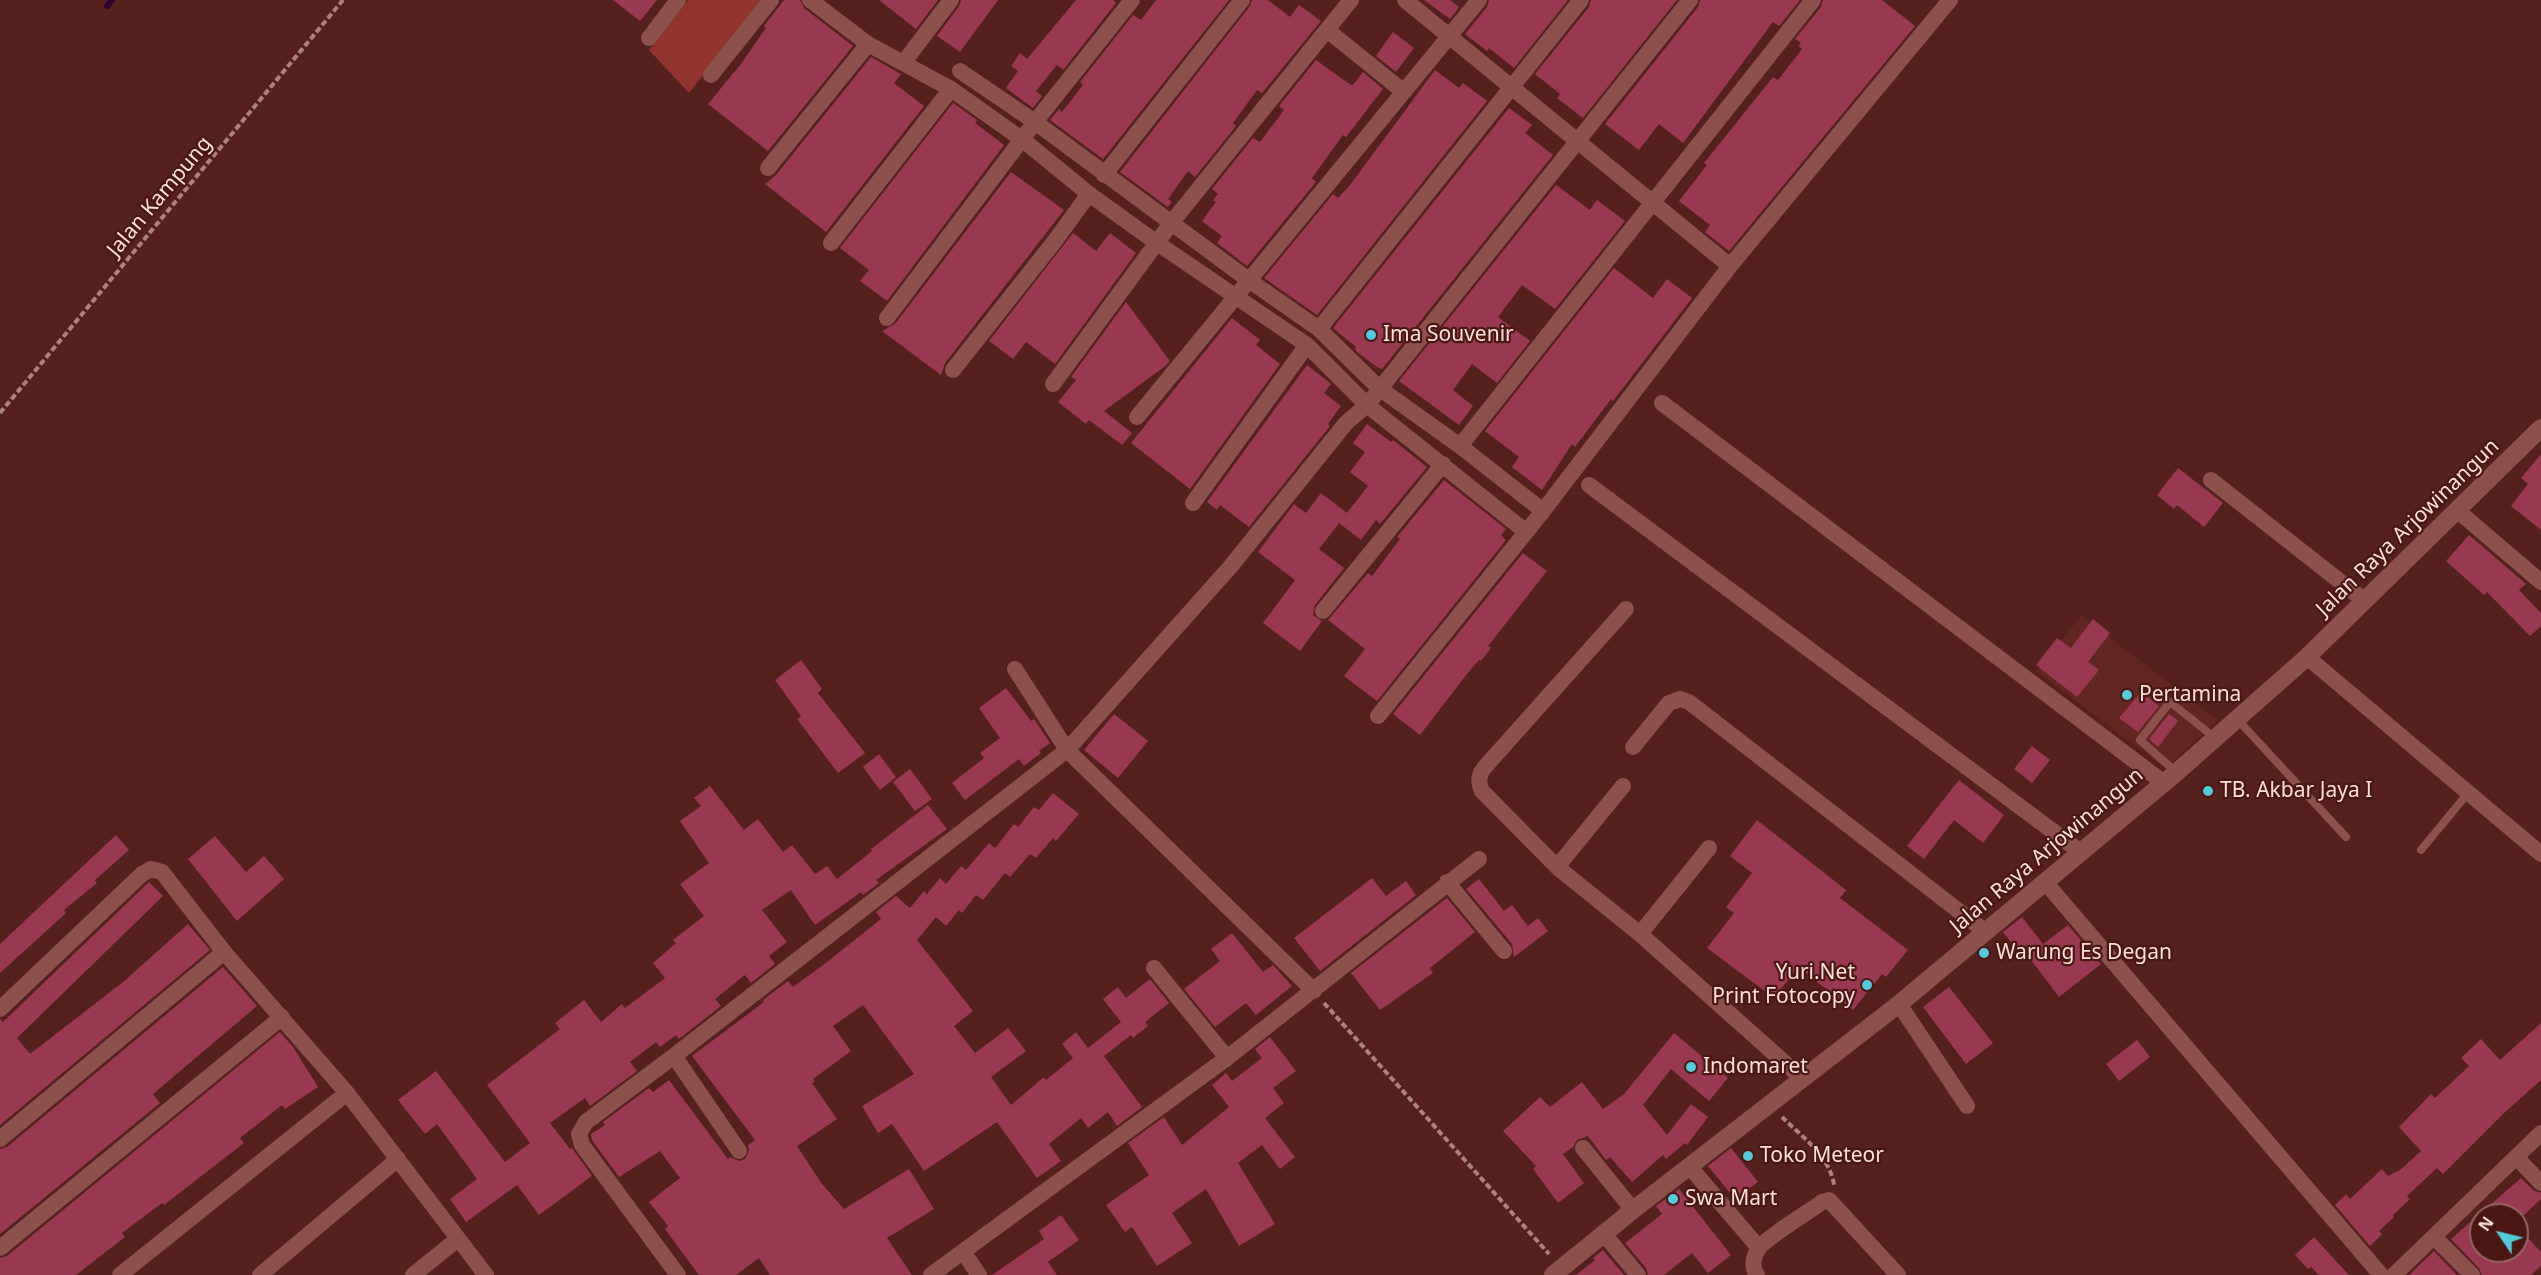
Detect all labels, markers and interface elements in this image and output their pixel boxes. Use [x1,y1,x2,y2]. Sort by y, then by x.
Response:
street label: Jalan Kampung [102,132,218,262]
place label: Ima Souvenir [1383,322,1514,348]
marker: Ima Souvenir [1364,328,1378,342]
street label: Jalan Raya Arjowinangun [2311,434,2505,622]
place label: Pertamina [2139,682,2241,708]
marker: Pertamina [2120,688,2134,702]
street label: Jalan Raya Arjowinangun [1945,763,2149,939]
place label: TB. Akbar Jaya I [2220,778,2372,804]
marker: TB. Akbar Jaya I [2201,784,2215,798]
place label: Warung Es Degan [1996,940,2172,966]
marker: Warung Es Degan [1977,946,1991,960]
place label: Yuri.Net Print Fotocopy [1712,960,1855,1010]
marker: Yuri.Net Print Fotocopy [1860,978,1874,992]
place label: Indomaret [1703,1054,1808,1080]
marker: Indomaret [1684,1060,1698,1074]
place label: Toko Meteor [1760,1143,1884,1169]
marker: Toko Meteor [1741,1149,1755,1163]
place label: Swa Mart [1685,1186,1777,1212]
marker: Swa Mart [1666,1192,1680,1206]
north arrow [2469,1203,2529,1263]
text: N [2473,1212,2499,1235]

